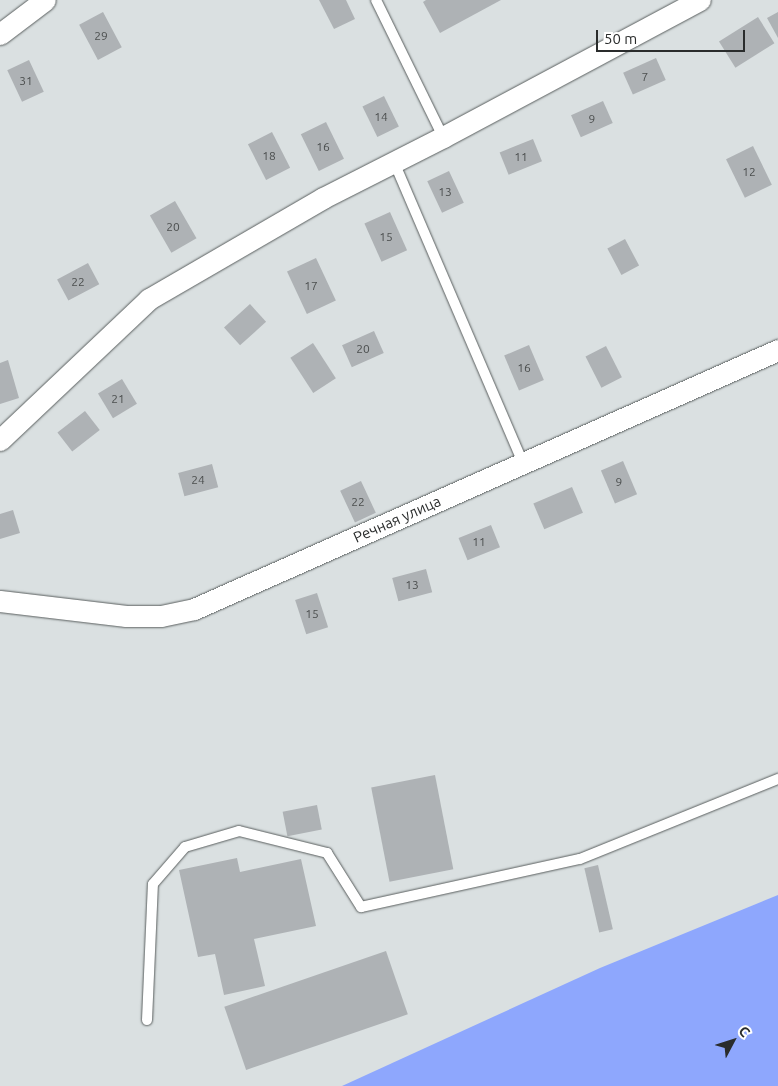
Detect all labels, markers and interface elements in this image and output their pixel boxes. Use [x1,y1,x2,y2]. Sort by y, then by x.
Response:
scale bar [598,20,747,52]
house number: 29 [94,29,108,43]
text: 50 m [604,30,637,47]
house number: 7 [642,70,648,84]
house number: 31 [19,74,33,88]
house number: 14 [374,110,388,124]
house number: 9 [589,112,595,126]
house number: 16 [316,140,330,154]
house number: 18 [262,149,276,163]
house number: 11 [514,150,528,164]
house number: 12 [742,165,756,179]
house number: 13 [438,185,452,199]
house number: 20 [166,220,180,234]
house number: 15 [379,230,393,244]
house number: 22 [71,275,85,289]
house number: 17 [304,279,318,293]
house number: 20 [356,342,370,356]
house number: 16 [517,361,531,375]
house number: 21 [111,392,125,406]
house number: 24 [191,473,205,487]
house number: 9 [616,475,622,489]
street label: Речная улица [350,492,444,546]
house number: 22 [351,495,365,509]
house number: 11 [472,535,486,549]
house number: 13 [405,578,419,592]
house number: 15 [305,607,319,621]
north arrow [708,1016,758,1066]
text: С [735,1023,753,1040]

